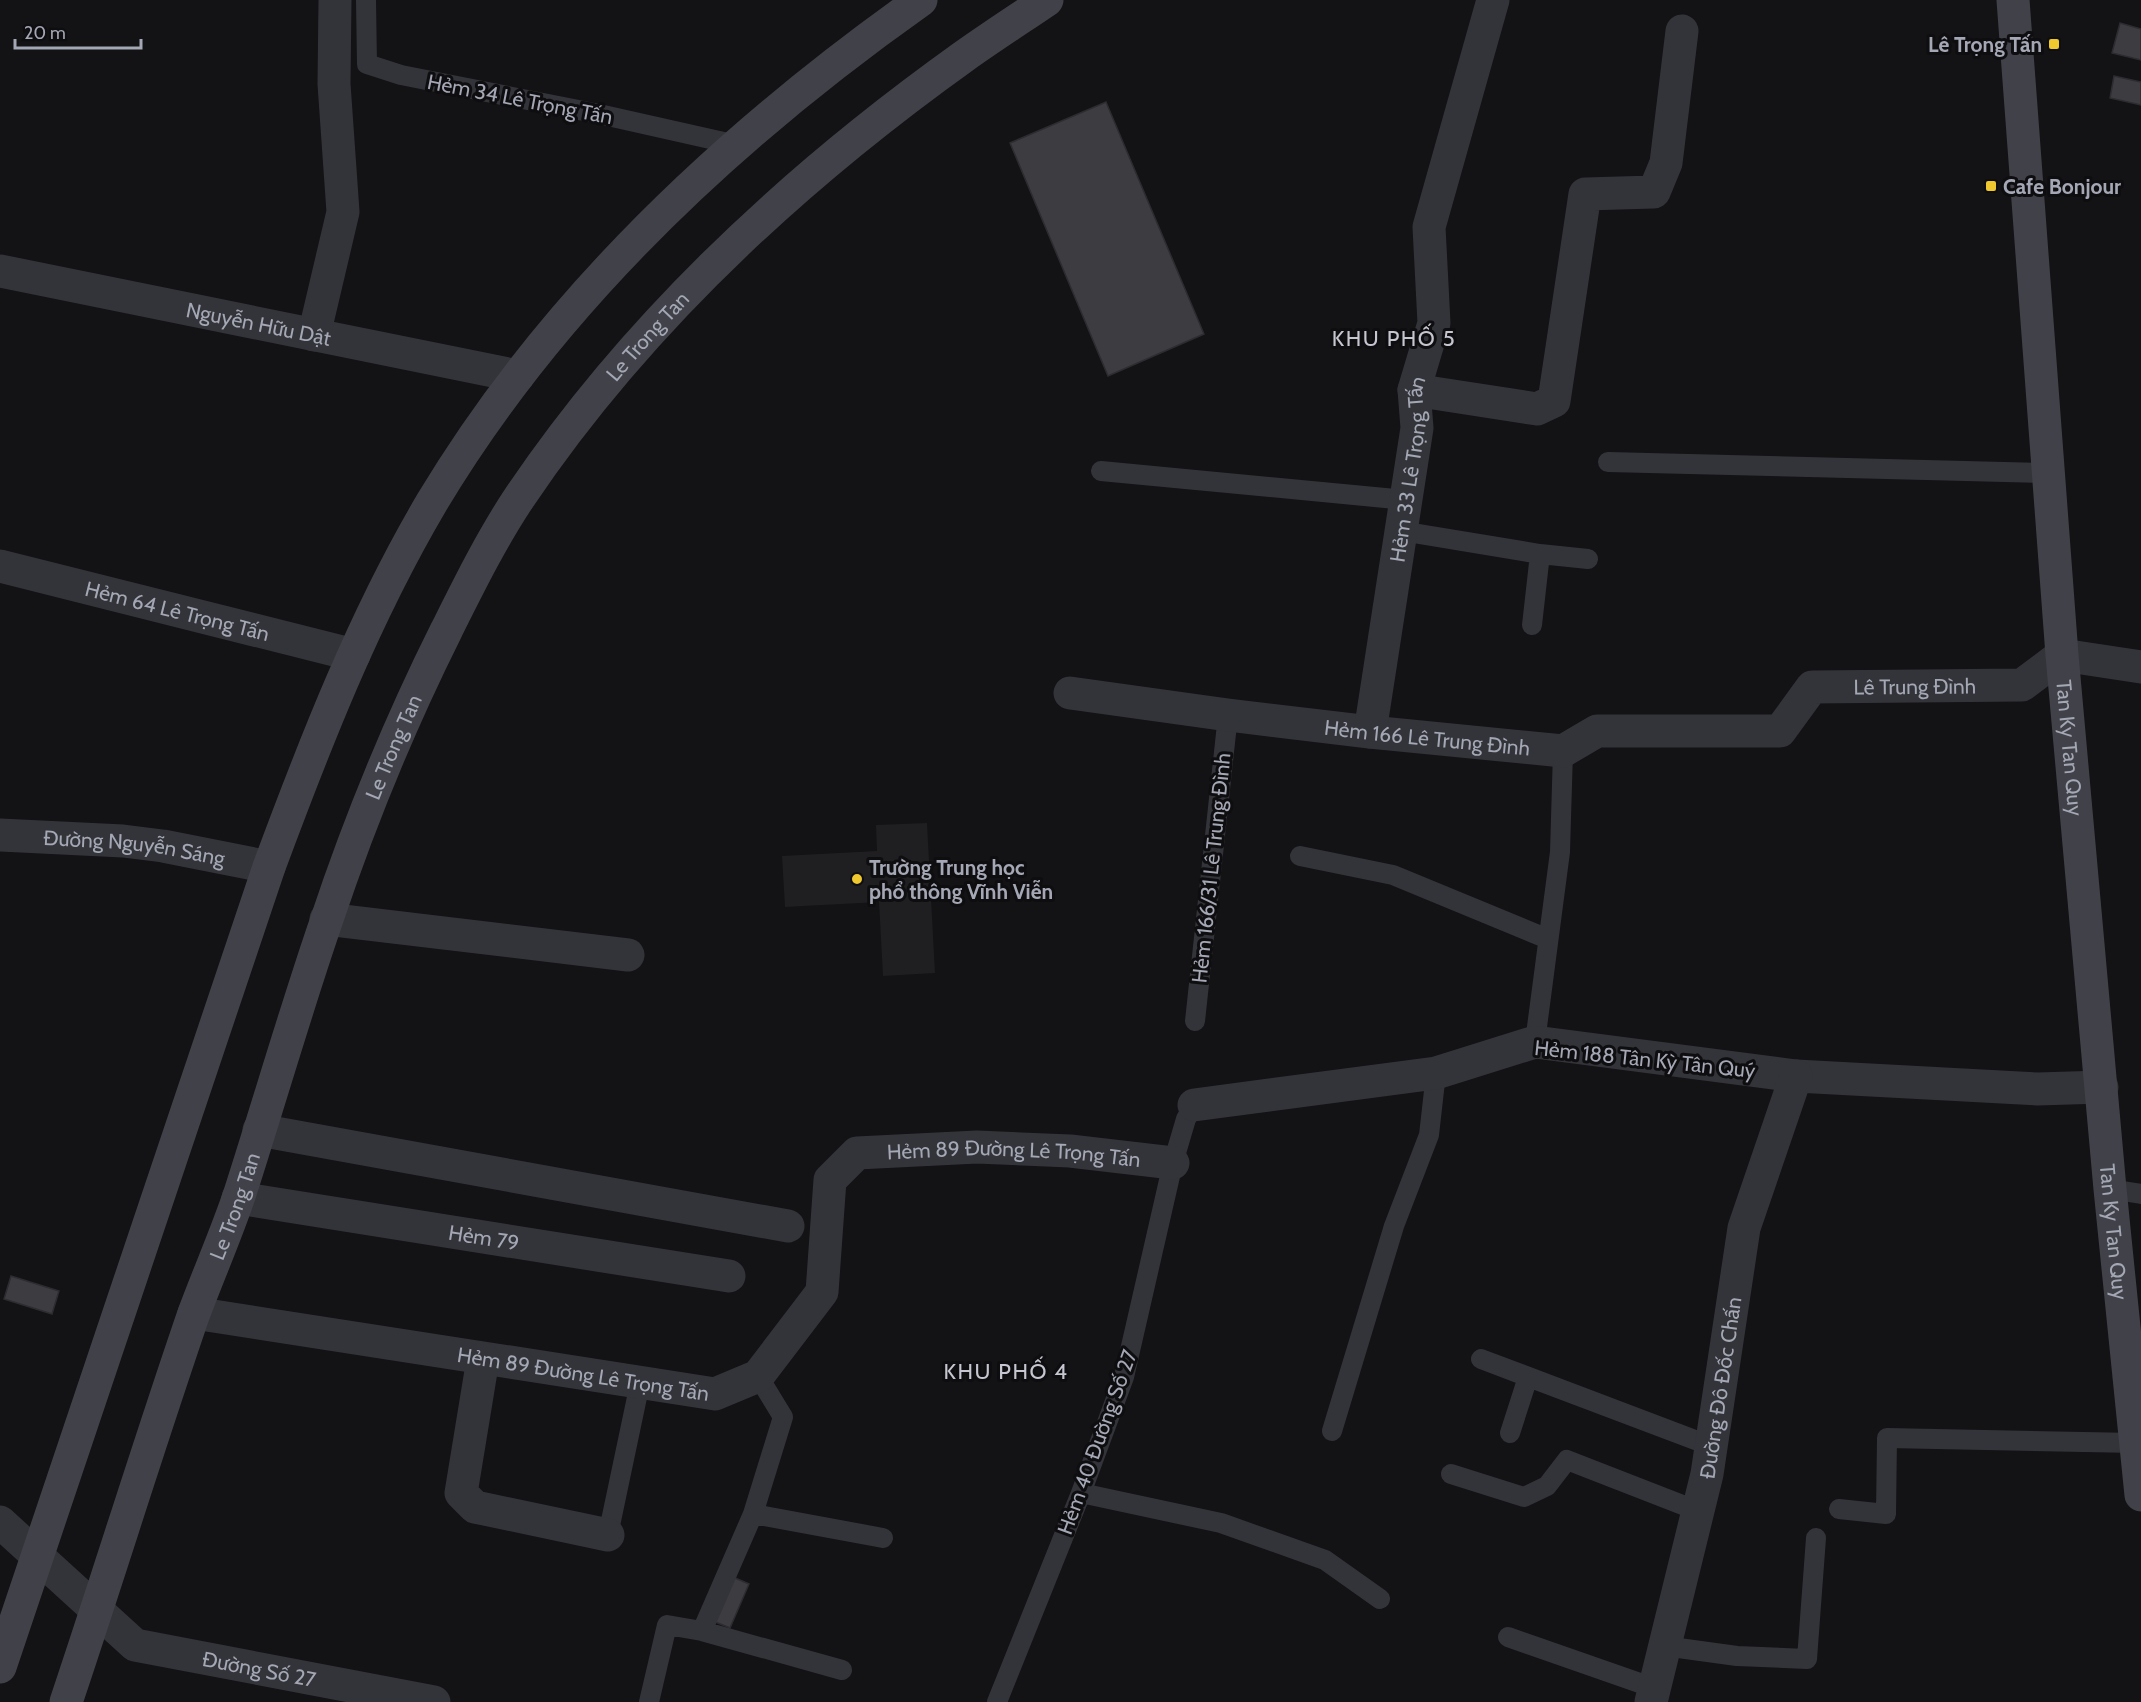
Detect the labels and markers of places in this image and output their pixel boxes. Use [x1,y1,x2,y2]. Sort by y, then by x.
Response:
place label: Lê Trọng Tấn [1928,32,2042,57]
marker: Lê Trọng Tấn [2047,37,2061,51]
place label: Cafe Bonjour [2003,174,2121,199]
marker: Cafe Bonjour [1984,179,1998,193]
place label: Trường Trung học phổ thông Vĩnh Viễn [869,855,1053,904]
marker: Trường Trung học phổ thông Vĩnh Viễn [850,872,864,886]

